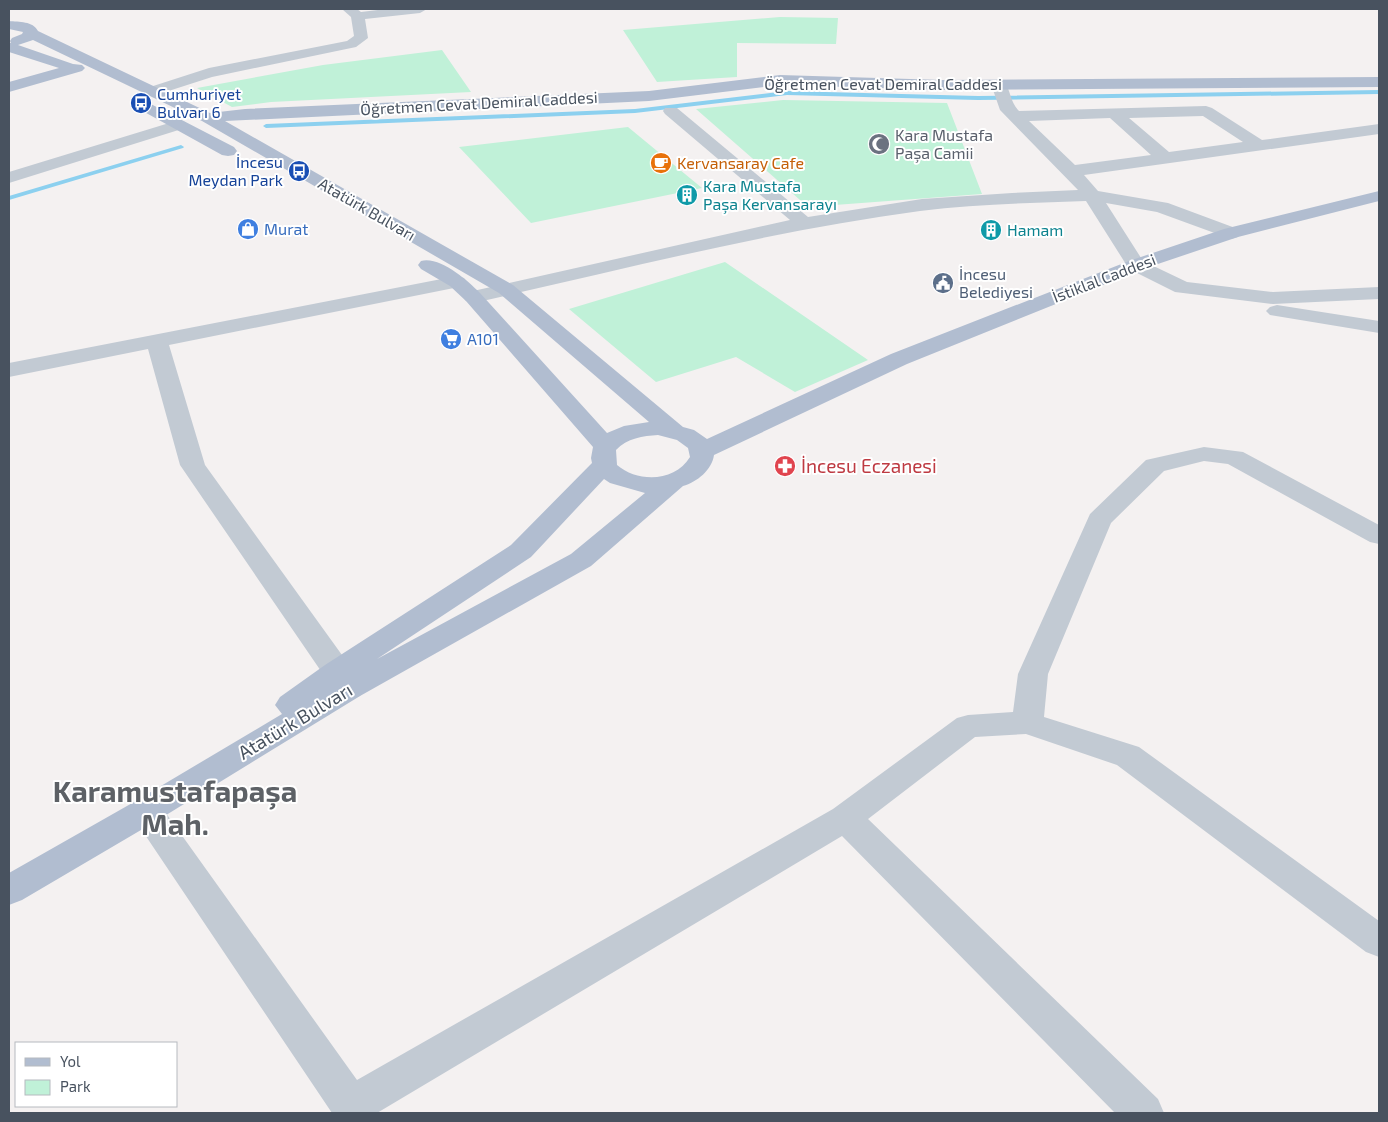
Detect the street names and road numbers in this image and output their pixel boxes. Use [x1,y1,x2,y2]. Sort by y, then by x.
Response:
street label: Öğretmen Cevat Demiral Caddesi [764,74,1002,93]
street label: Öğretmen Cevat Demiral Caddesi [360,87,598,118]
street label: Atatürk Bulvarı [315,173,419,244]
street label: İstiklal Caddesi [1050,249,1158,306]
street label: Atatürk Bulvarı [233,677,356,764]

